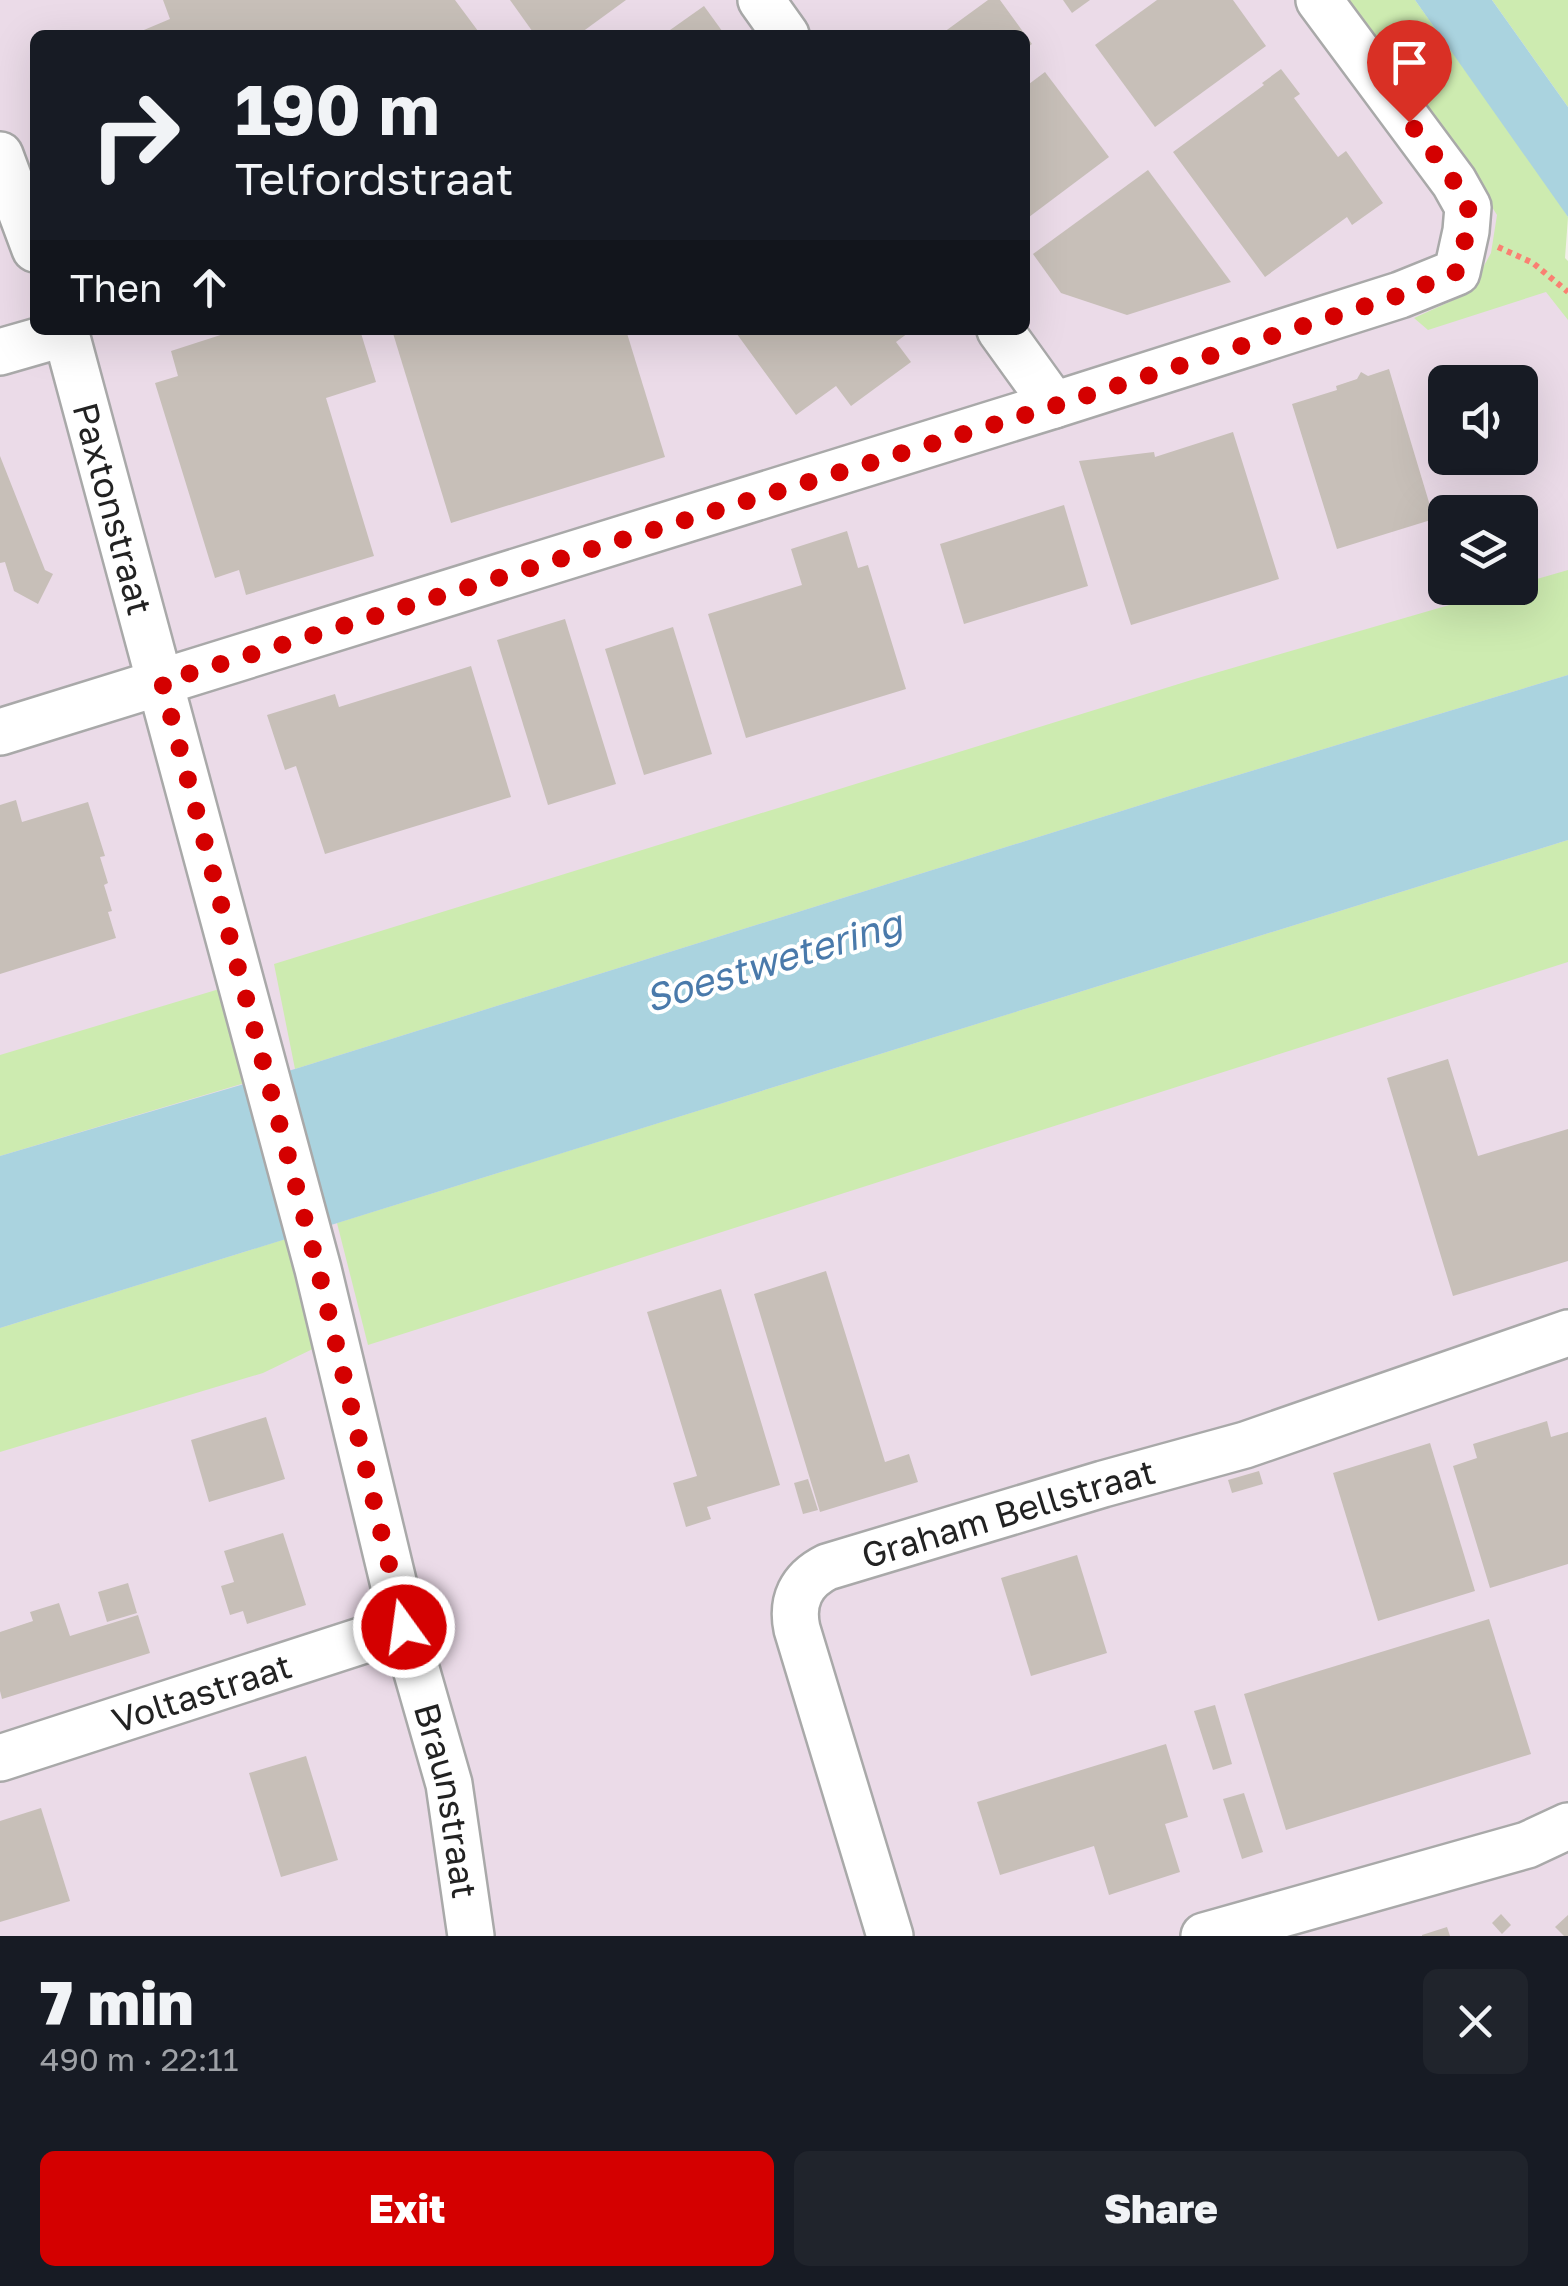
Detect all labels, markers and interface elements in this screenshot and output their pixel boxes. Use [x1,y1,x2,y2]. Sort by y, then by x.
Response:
pin [1367,20,1452,123]
icon: arrive [1382,35,1437,90]
text: 190 m [235,66,440,150]
icon: right [70,70,200,200]
text: Telfordstraat [235,151,514,205]
icon: ahead [182,260,237,315]
text: Then [70,265,162,310]
map controls [1428,365,1538,605]
button: sound [1428,365,1538,475]
street label: Paxtonstraat [64,398,162,619]
button: layers [1428,495,1538,605]
water label: Soestwetering [639,899,909,1020]
street label: Graham Bellstraat [856,1450,1160,1576]
position arrow [352,1575,456,1679]
street label: Voltastraat [107,1644,297,1741]
street label: Braunstraat [406,1698,486,1901]
text: 7 min [40,1966,194,2038]
button: close [1423,1969,1528,2074]
text: 490 m · 22:11 [40,2040,238,2078]
button: Exit [40,2151,774,2266]
button: Share [794,2151,1528,2266]

